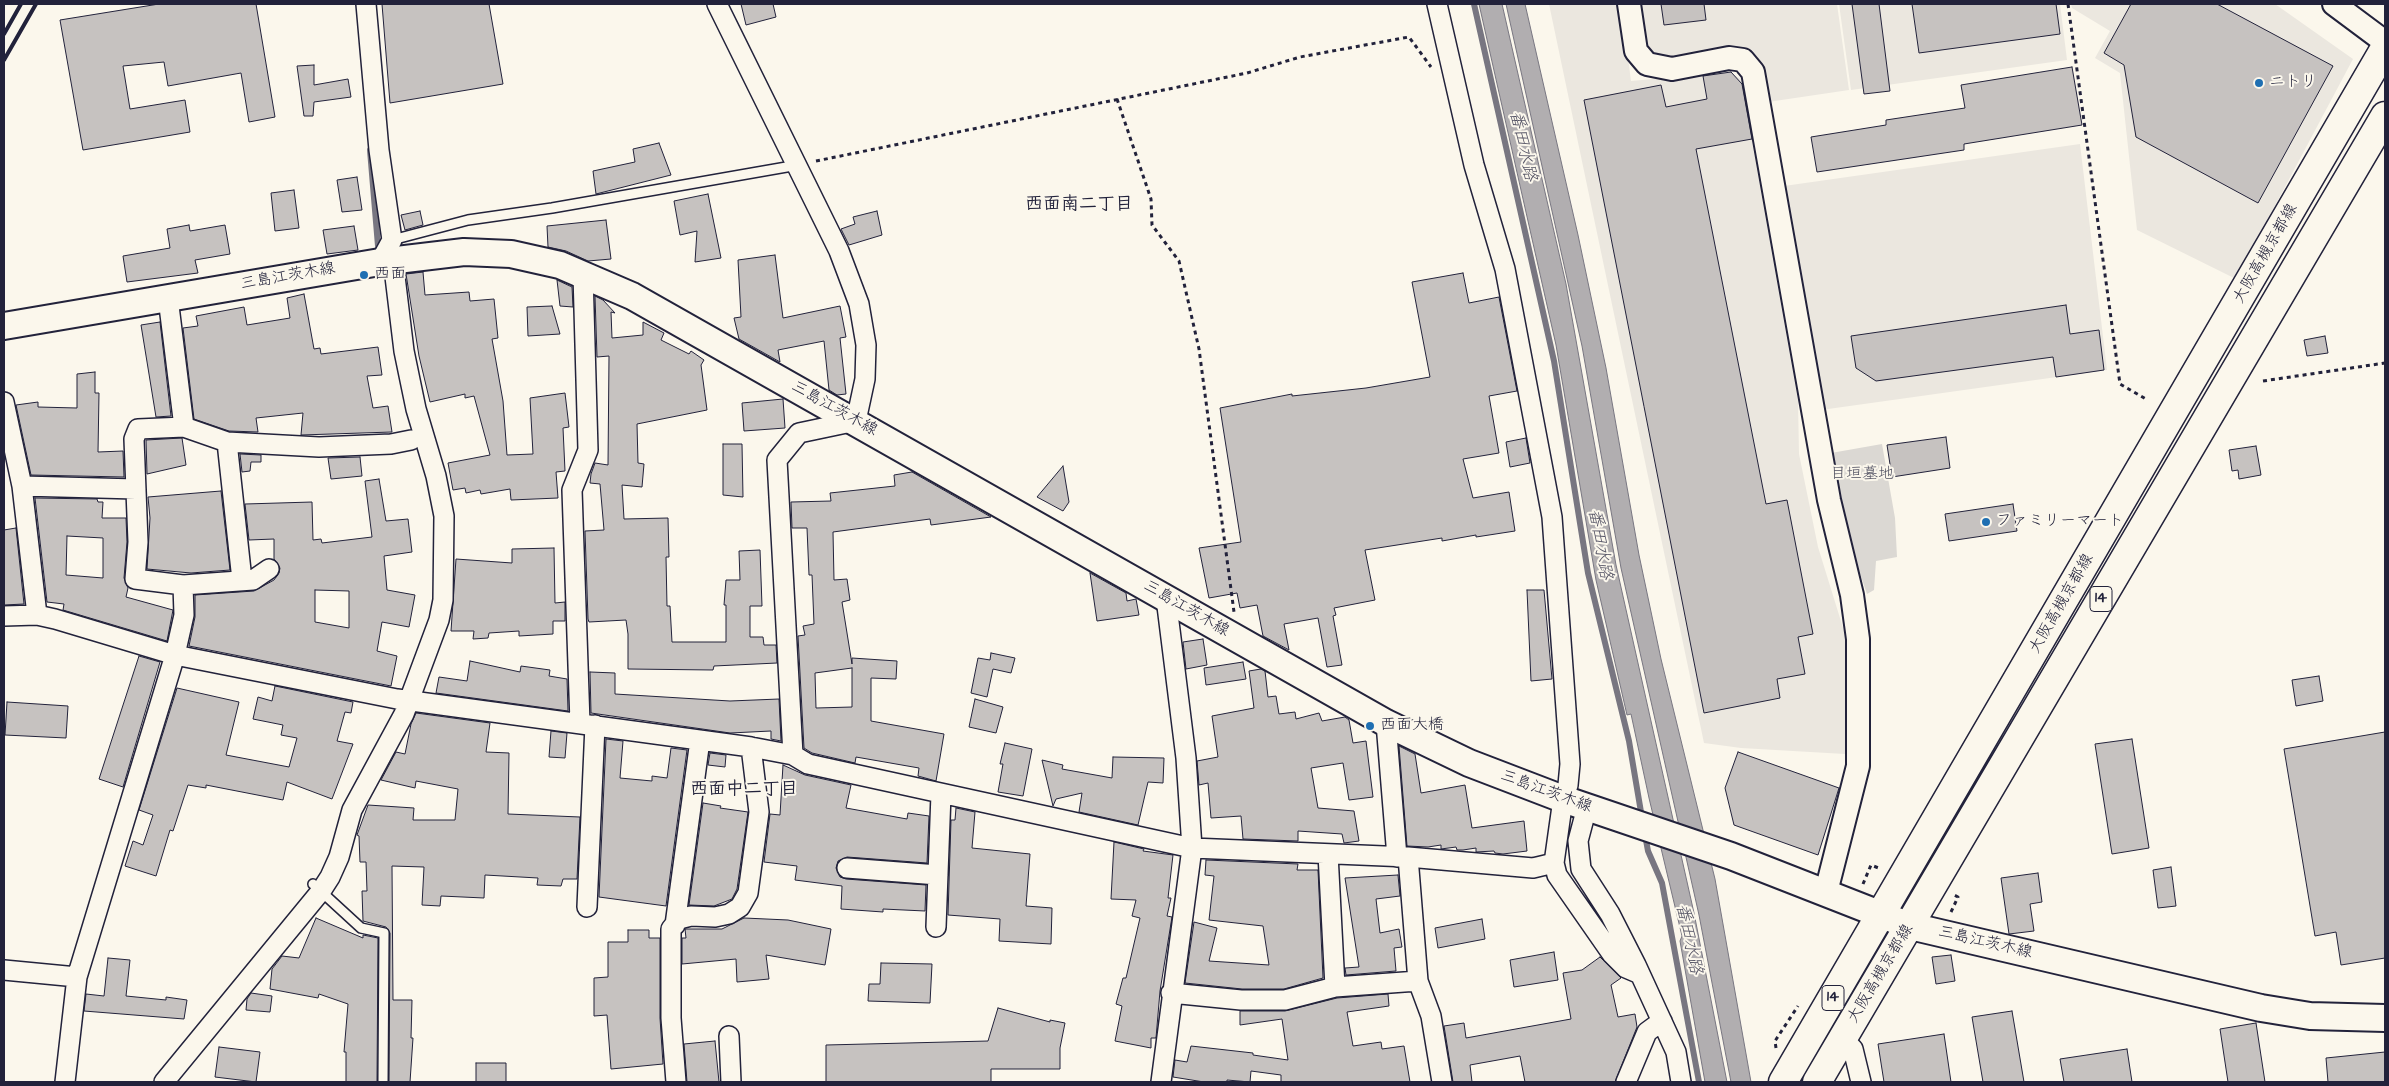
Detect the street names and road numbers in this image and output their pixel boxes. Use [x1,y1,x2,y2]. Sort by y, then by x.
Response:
street label: 大阪高槻京都線 [2230,201,2302,307]
street label: 三島江茨木線 [239,259,337,295]
street label: 三島江茨木線 [787,377,881,441]
street label: 大阪高槻京都線 [2026,551,2098,657]
street label: 三島江茨木線 [1140,577,1232,641]
road number: 14 [2090,586,2112,612]
street label: 三島江茨木線 [1498,767,1594,817]
street label: 大阪高槻京都線 [1844,921,1918,1027]
street label: 三島江茨木線 [1936,923,2034,963]
road number: 14 [1822,986,1844,1010]

